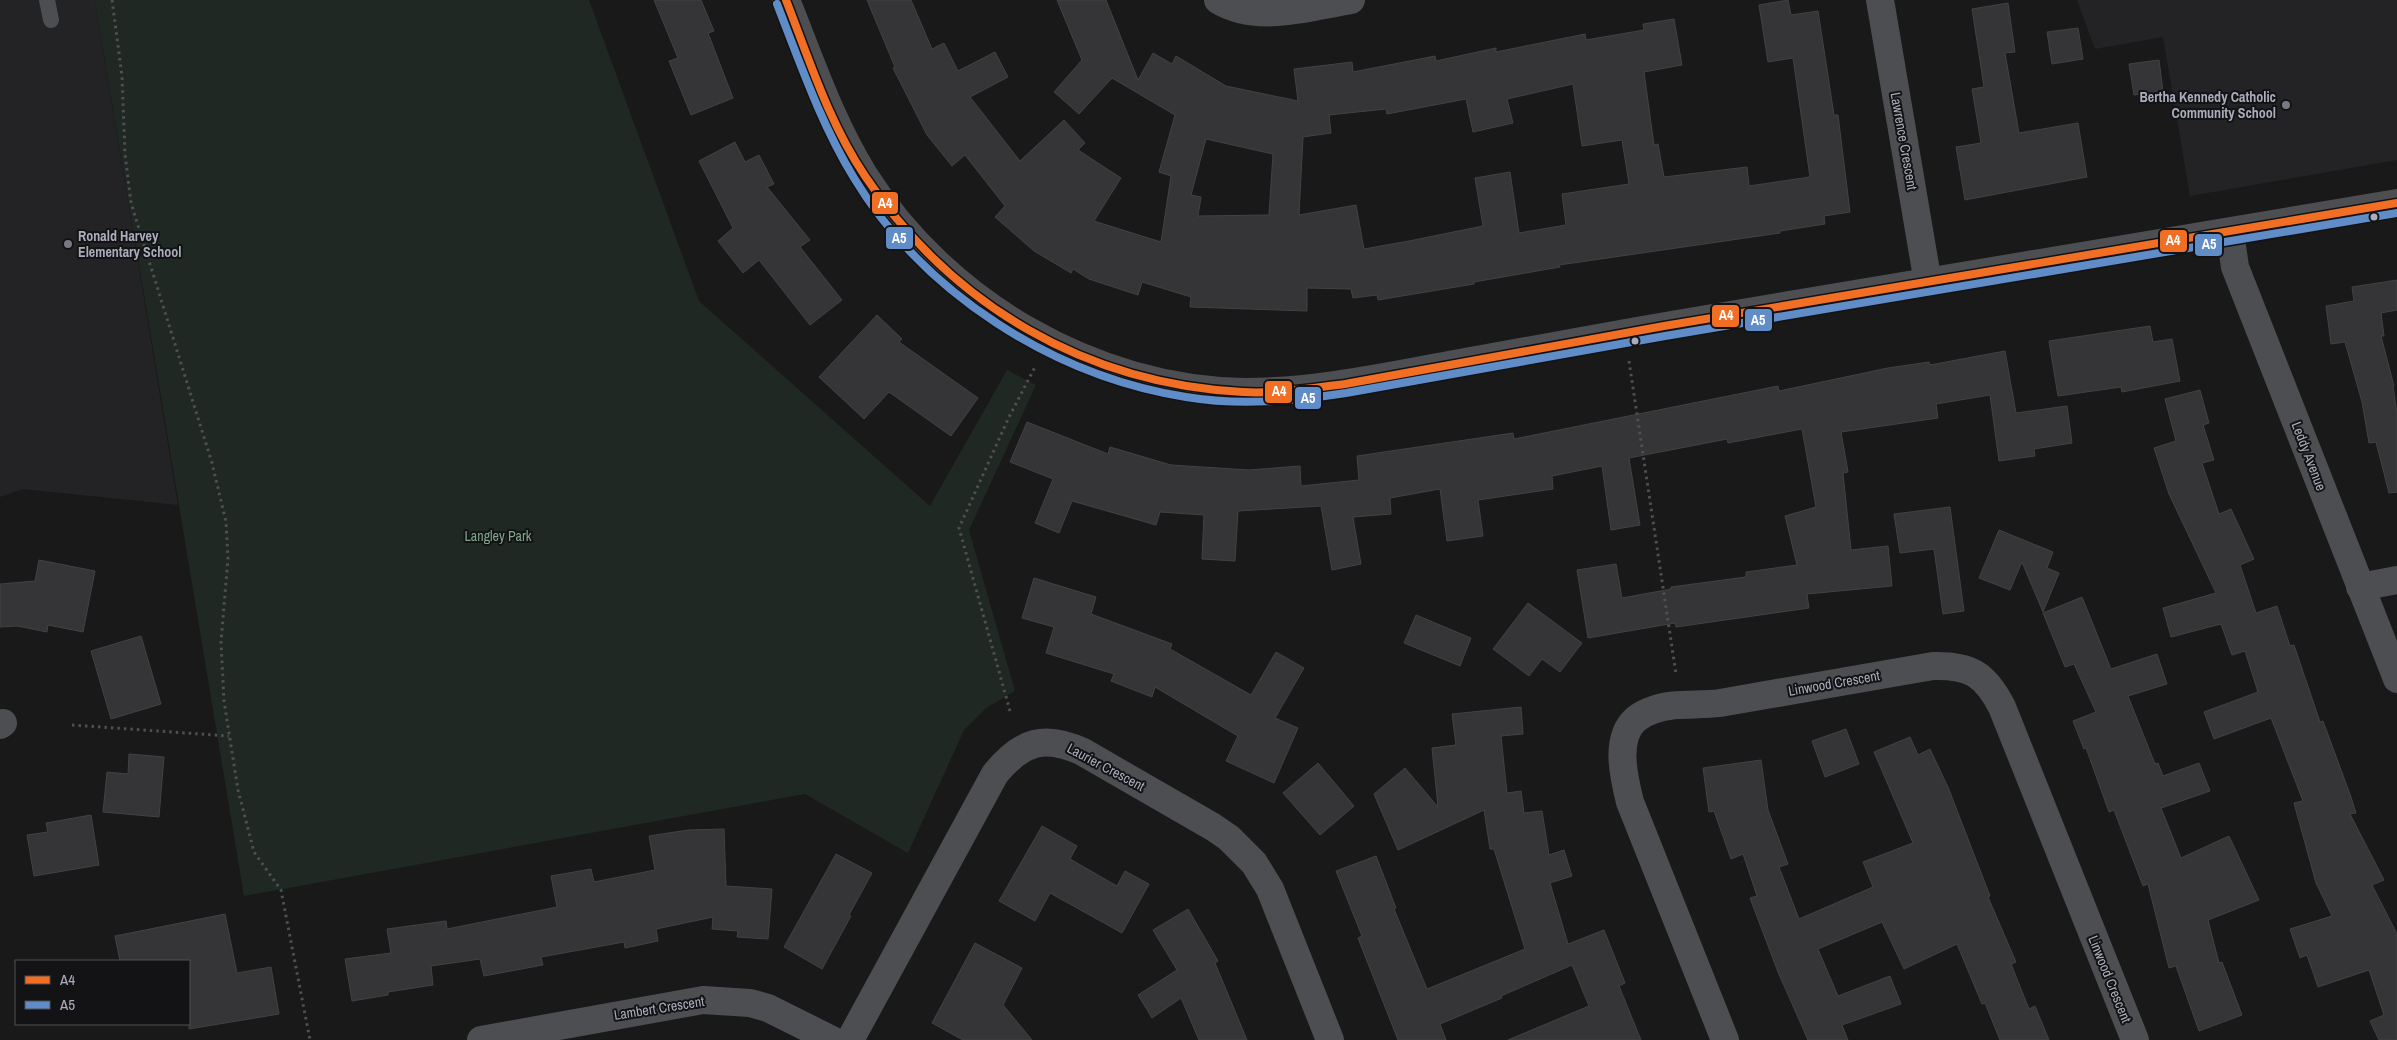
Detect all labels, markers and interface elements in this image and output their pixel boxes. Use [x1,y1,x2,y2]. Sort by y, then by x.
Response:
place label: Bertha Kennedy Catholic Community School [2139,88,2276,122]
street label: Lawrence Crescent [1887,91,1921,191]
marker: Bertha Kennedy Catholic Community School [2280,99,2292,111]
line badge: A4 [871,191,899,215]
text: A4 [878,194,893,212]
unlabelled marker [2369,212,2379,222]
line badge: A5 [885,226,914,250]
place label: Ronald Harvey Elementary School [78,227,181,261]
text: A5 [892,229,907,247]
line badge: A4 [2159,229,2188,253]
text: A4 [2166,231,2181,249]
line badge: A5 [2194,233,2223,257]
text: A5 [2202,235,2217,253]
marker: Ronald Harvey Elementary School [62,238,74,250]
line badge: A4 [1711,304,1740,328]
text: A4 [1719,306,1734,324]
line badge: A5 [1744,308,1773,332]
text: A5 [1751,311,1766,329]
unlabelled marker [1630,336,1640,346]
line badge: A4 [1264,380,1293,404]
text: A4 [1272,382,1287,400]
line badge: A5 [1294,386,1322,410]
text: A5 [1301,389,1316,407]
street label: Leddy Avenue [2288,419,2330,493]
park label: Langley Park [464,527,532,545]
street label: Linwood Crescent [1787,666,1881,700]
street label: Laurier Crescent [1064,739,1148,795]
street label: Linwood Crescent [2084,933,2136,1025]
legend [15,960,190,1025]
text: A4 [59,969,75,990]
street label: Lambert Crescent [613,992,705,1024]
text: A5 [59,994,75,1015]

